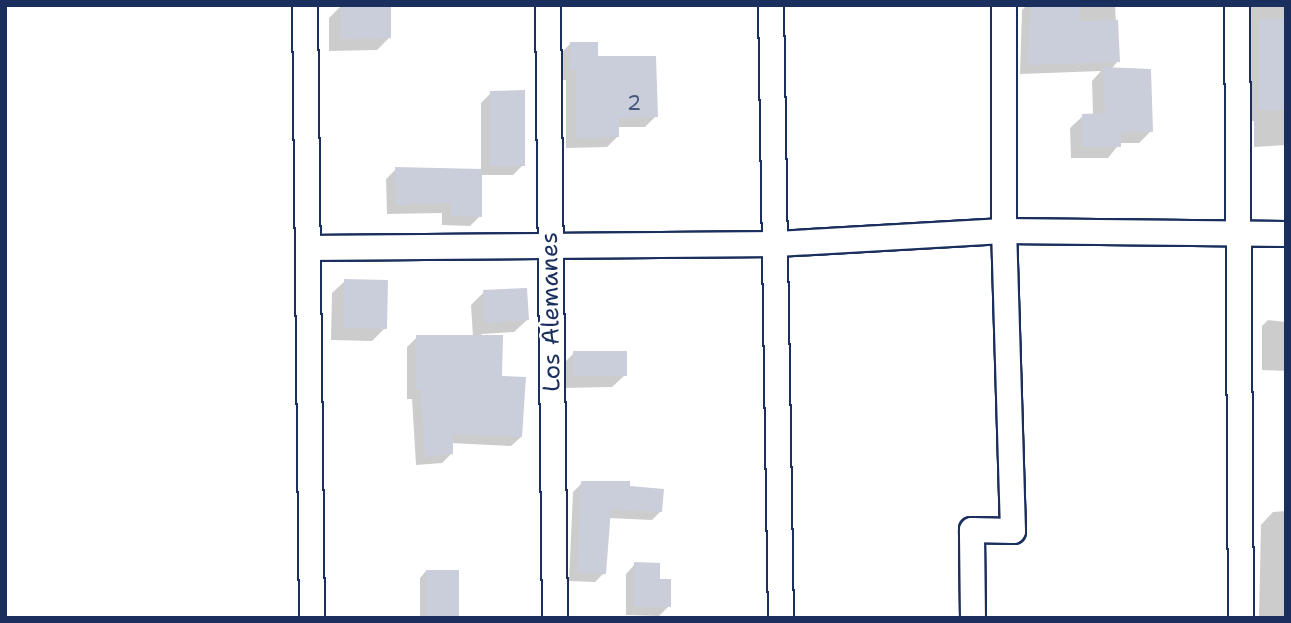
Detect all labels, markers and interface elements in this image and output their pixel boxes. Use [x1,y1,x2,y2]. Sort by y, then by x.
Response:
house number: 2 [627,90,641,116]
street label: Los Alemanes [535,232,567,392]

